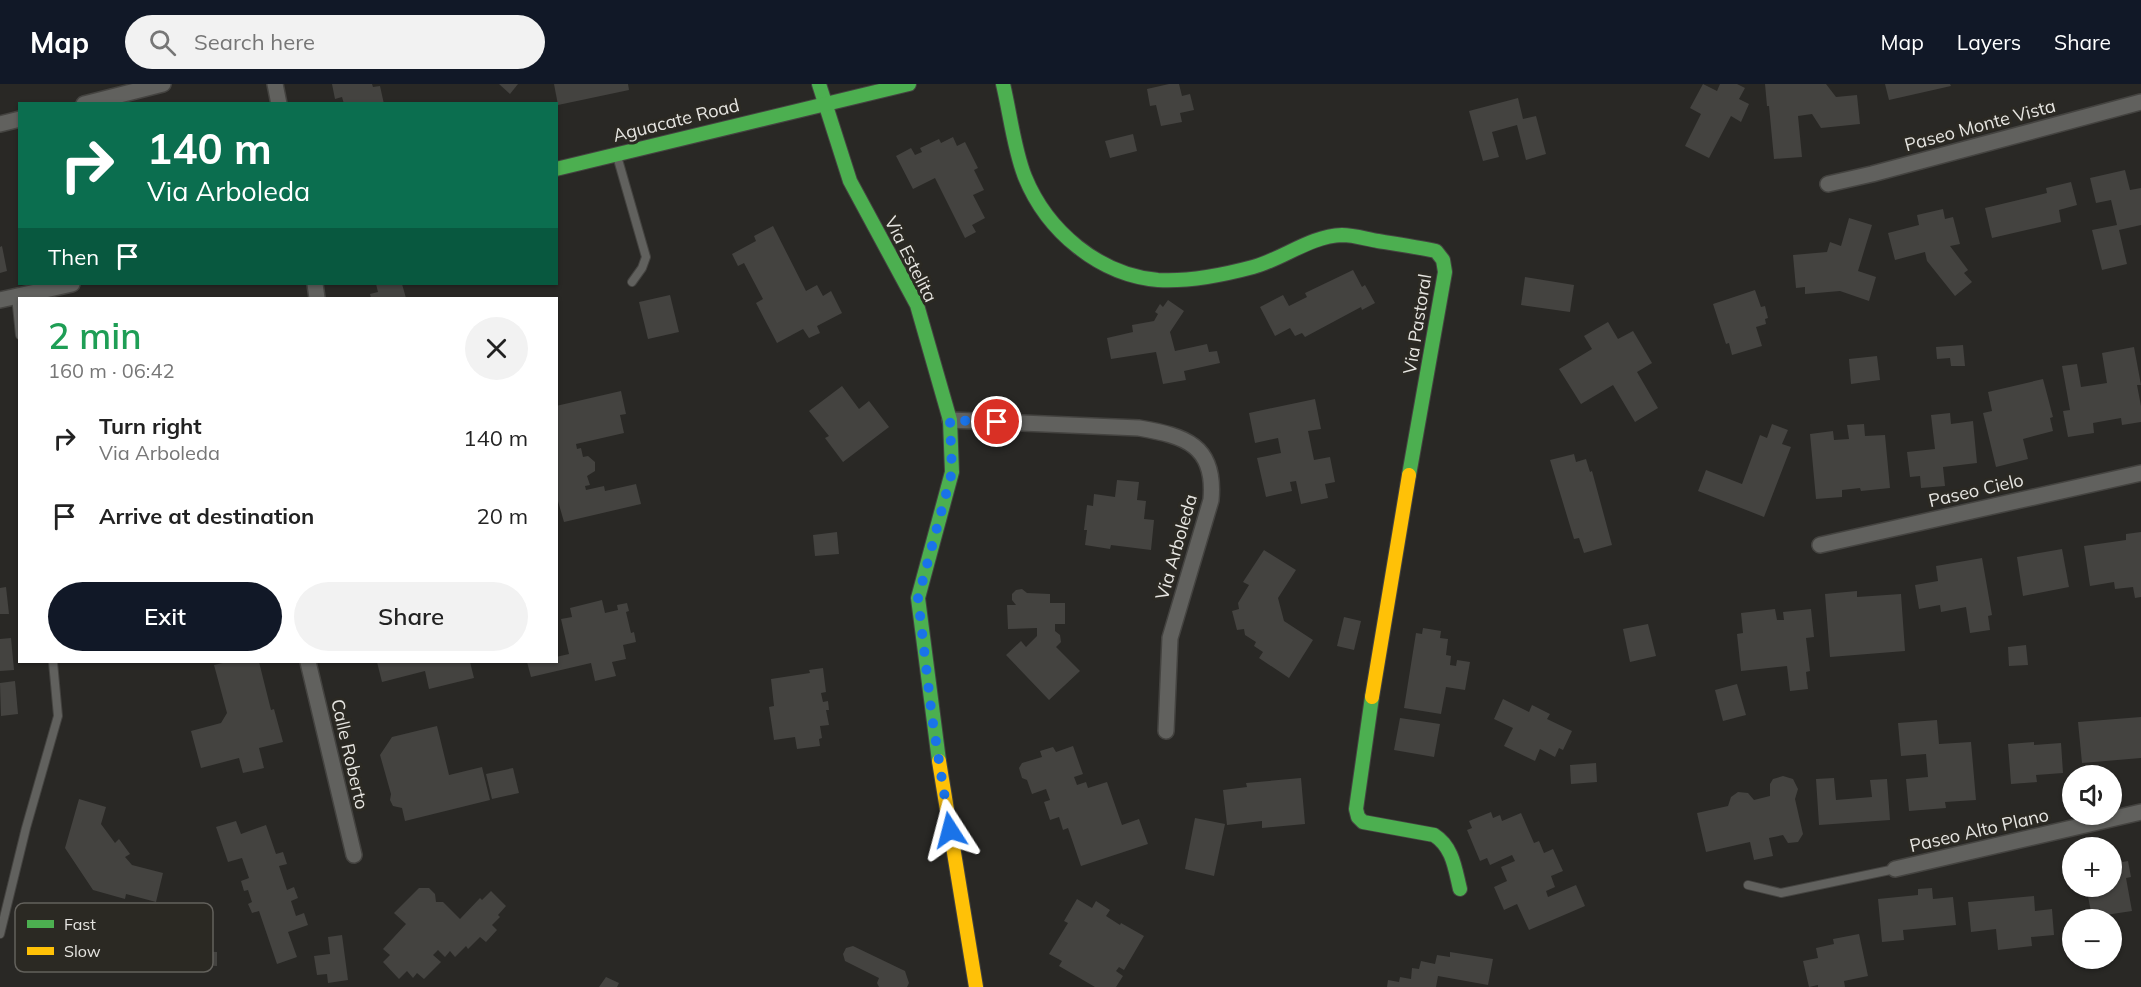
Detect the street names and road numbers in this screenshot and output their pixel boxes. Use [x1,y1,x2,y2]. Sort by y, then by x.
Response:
street label: Aguacate Road [610,93,742,147]
street label: Paseo Monte Vista [1902,94,2058,156]
street label: Via Estelita [880,212,942,306]
street label: Via Pastoral [1398,272,1436,376]
street label: Paseo Cielo [1926,468,2026,512]
street label: Via Arboleda [1150,492,1202,602]
street label: Calle Roberto [326,697,374,811]
street label: Paseo Alto Plano [1907,803,2051,857]

